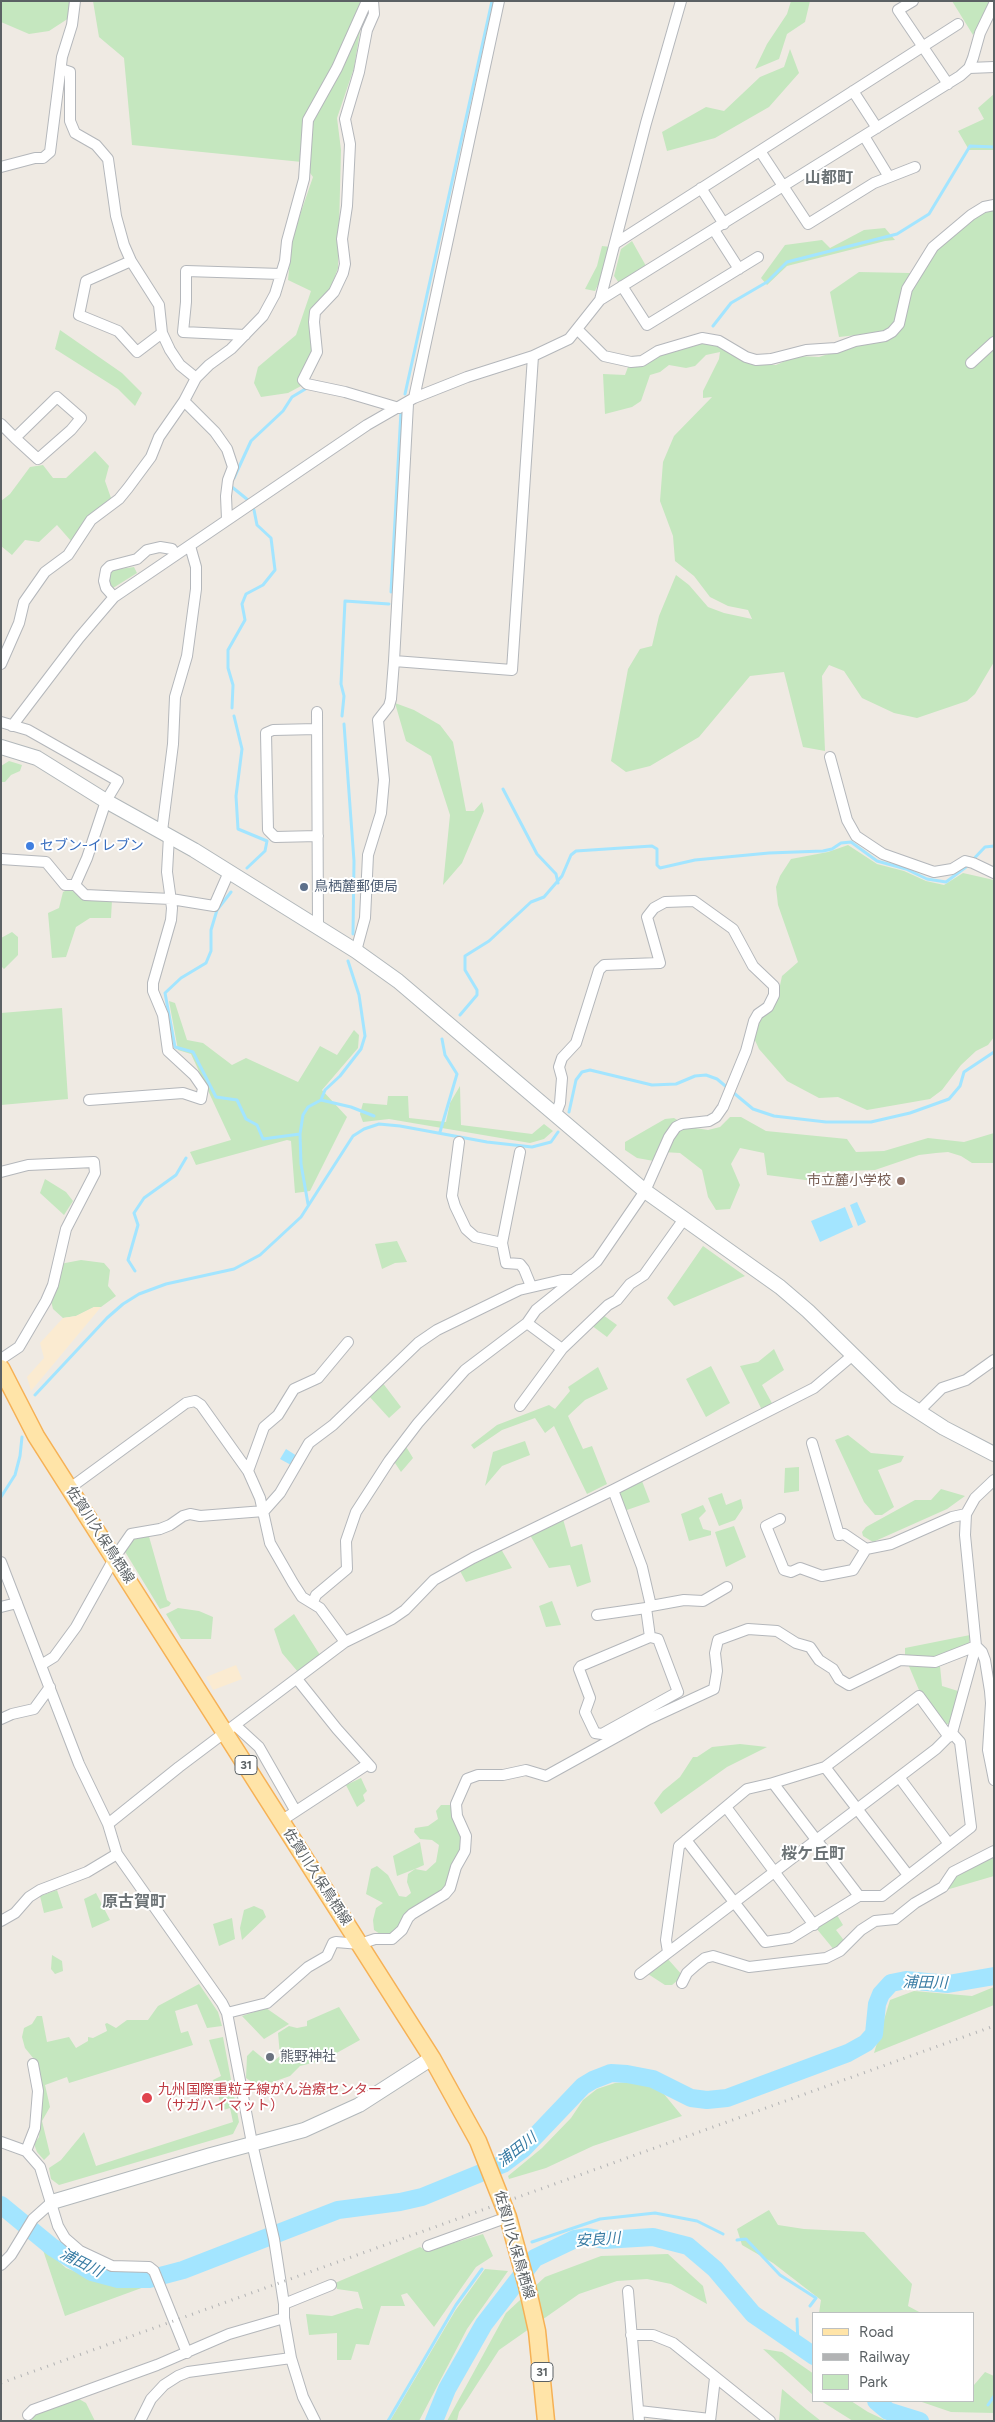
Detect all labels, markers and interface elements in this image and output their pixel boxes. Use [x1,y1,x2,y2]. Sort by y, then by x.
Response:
district label: 山都町 [805,168,853,188]
place label: セブン-イレブン [40,838,144,854]
marker: セブン-イレブン [24,840,36,852]
place label: 鳥栖麓郵便局 [314,879,398,895]
marker: 鳥栖麓郵便局 [298,881,310,893]
place label: 市立麓小学校 [807,1173,891,1189]
marker: 市立麓小学校 [895,1175,907,1187]
street label: 佐賀川久保鳥栖線 [62,1483,138,1587]
road number: 31 [235,1756,257,1774]
street label: 佐賀川久保鳥栖線 [279,1825,355,1929]
district label: 桜ケ丘町 [781,1844,845,1864]
district label: 原古賀町 [102,1892,166,1912]
water label: 浦田川 [902,1974,948,1992]
place label: 熊野神社 [280,2049,336,2065]
marker: 熊野神社 [264,2051,276,2063]
place label: 九州国際重粒子線がん治療センター （サガハイマット） [158,2082,382,2114]
marker: 九州国際重粒子線がん治療センター （サガハイマット） [140,2091,154,2105]
water label: 浦田川 [494,2129,540,2171]
street label: 佐賀川久保鳥栖線 [490,2189,538,2301]
water label: 安良川 [575,2229,621,2251]
water label: 浦田川 [57,2245,105,2281]
legend [812,2312,975,2402]
text: Road [859,2323,894,2341]
text: Railway [859,2348,910,2366]
road number: 31 [531,2362,553,2382]
text: Park [859,2373,888,2391]

